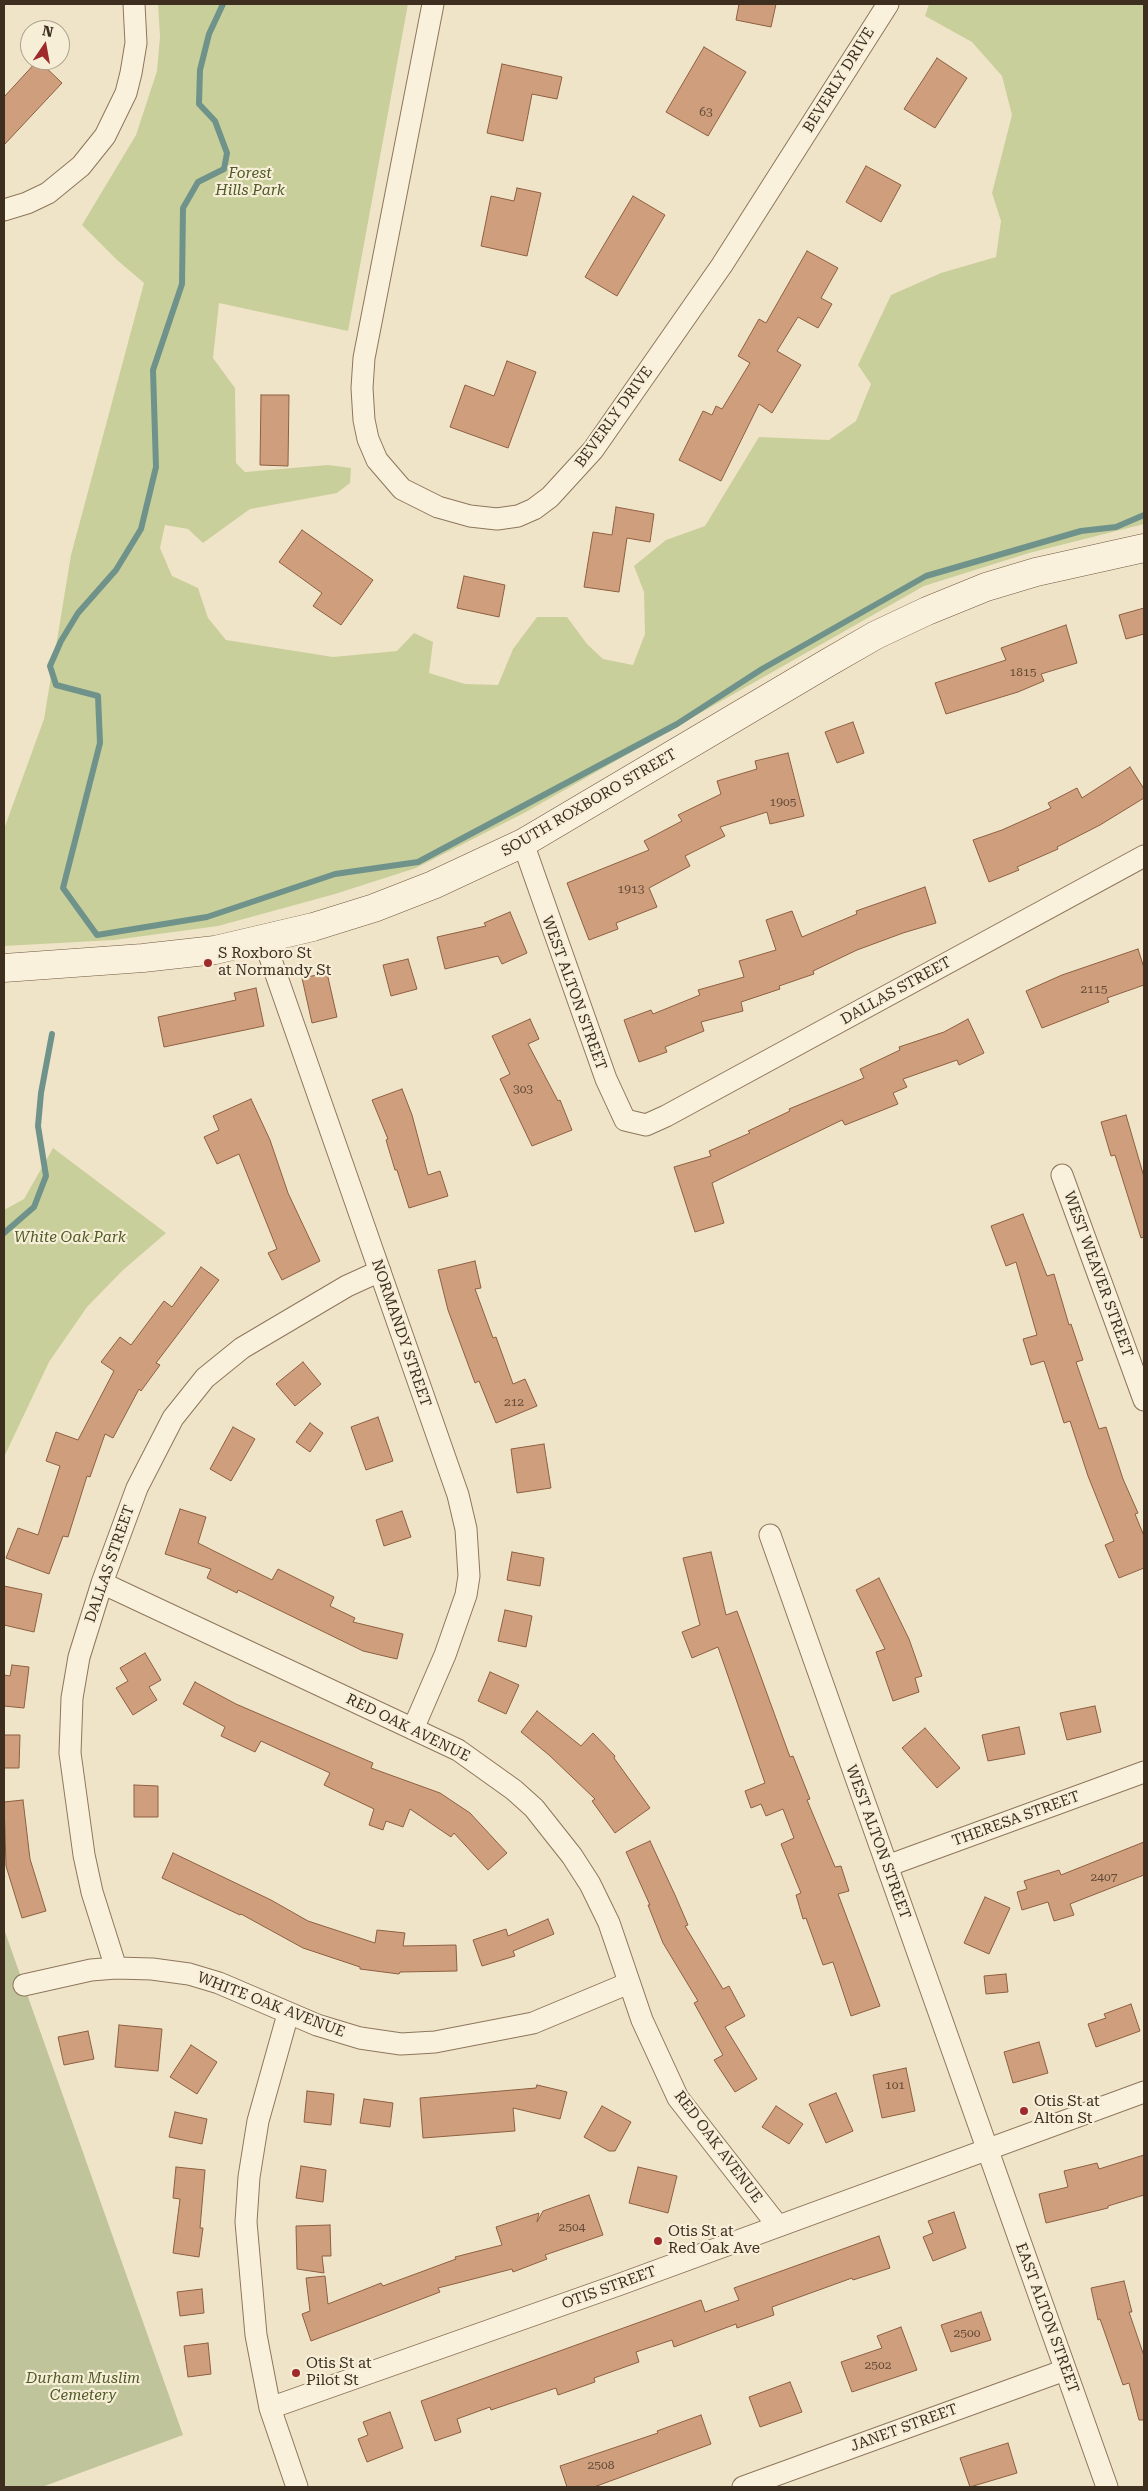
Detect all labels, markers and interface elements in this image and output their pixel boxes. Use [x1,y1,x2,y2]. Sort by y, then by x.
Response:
north arrow [20,20,70,70]
text: N [41,22,55,40]
street label: BEVERLY DRIVE [799,24,879,136]
house number: 63 [699,105,713,119]
park label: Forest Hills Park [215,165,285,200]
street label: BEVERLY DRIVE [571,363,657,471]
house number: 1815 [1010,665,1036,679]
street label: SOUTH ROXBORO STREET [498,745,680,861]
house number: 1905 [770,795,796,809]
house number: 1913 [618,882,644,896]
street label: WEST ALTON STREET [538,913,610,1073]
place label: S Roxboro St at Normandy St [218,945,331,980]
street label: DALLAS STREET [838,953,954,1029]
marker: S Roxboro St at Normandy St [202,957,214,969]
house number: 2115 [1081,982,1107,996]
house number: 303 [513,1082,533,1096]
street label: WEST WEAVER STREET [1060,1189,1136,1359]
park label: White Oak Park [14,1229,126,1247]
street label: NORMANDY STREET [367,1257,435,1409]
house number: 212 [504,1395,524,1409]
street label: DALLAS STREET [81,1503,139,1625]
street label: RED OAK AVENUE [343,1690,473,1766]
street label: WEST ALTON STREET [842,1762,914,1922]
street label: THERESA STREET [950,1788,1082,1850]
house number: 2407 [1091,1870,1117,1884]
street label: WHITE OAK AVENUE [195,1968,347,2042]
house number: 101 [885,2078,905,2092]
street label: RED OAK AVENUE [670,2087,766,2207]
place label: Otis St at Alton St [1034,2093,1100,2128]
marker: Otis St at Alton St [1018,2105,1030,2117]
house number: 2504 [559,2220,585,2234]
place label: Otis St at Red Oak Ave [668,2223,760,2258]
marker: Otis St at Red Oak Ave [652,2235,664,2247]
street label: EAST ALTON STREET [1011,2240,1083,2396]
street label: OTIS STREET [559,2263,659,2313]
house number: 2500 [954,2326,980,2340]
place label: Otis St at Pilot St [306,2355,372,2390]
house number: 2502 [865,2358,891,2372]
marker: Otis St at Pilot St [290,2367,302,2379]
park label: Durham Muslim Cemetery [26,2370,140,2405]
street label: JANET STREET [848,2400,960,2456]
house number: 2508 [588,2458,614,2472]

